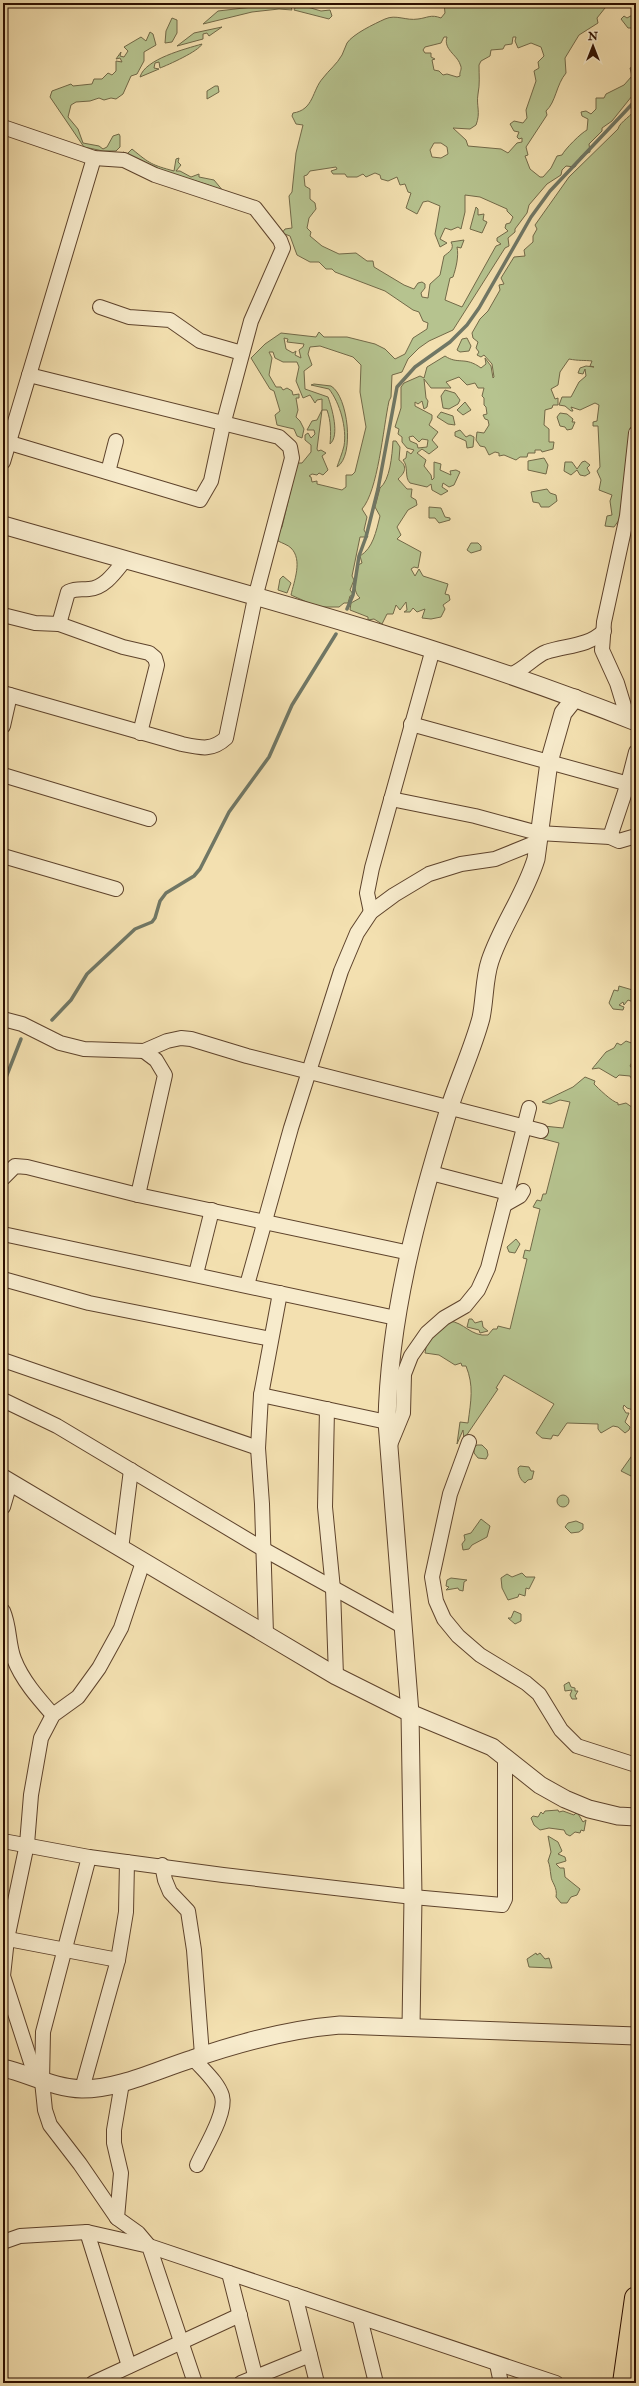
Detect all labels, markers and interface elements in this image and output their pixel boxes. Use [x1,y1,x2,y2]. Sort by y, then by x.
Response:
north arrow [573,26,613,66]
text: N [587,30,599,43]

